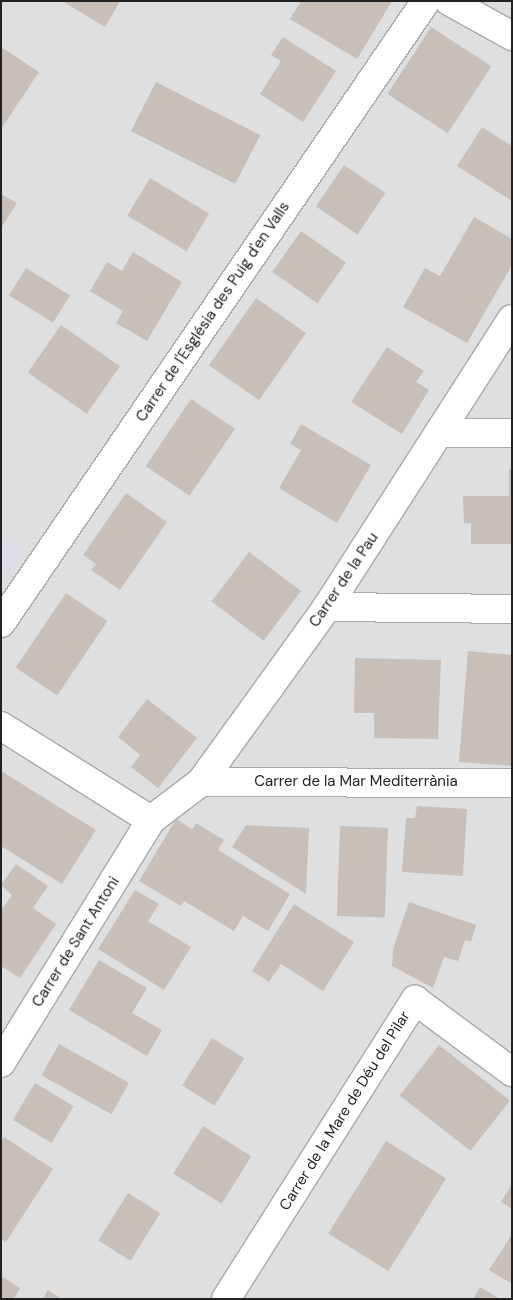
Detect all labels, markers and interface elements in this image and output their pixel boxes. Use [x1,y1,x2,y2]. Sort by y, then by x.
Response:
street label: Carrer de l'Església des Puig d'en Valls [132,199,294,425]
street label: Carrer de la Pau [306,529,382,631]
street label: Carrer de la Mar Mediterrània [254,773,458,791]
street label: Carrer de Sant Antoni [29,873,123,1011]
street label: Carrer de la Mare de Déu del Pilar [276,1008,414,1214]

